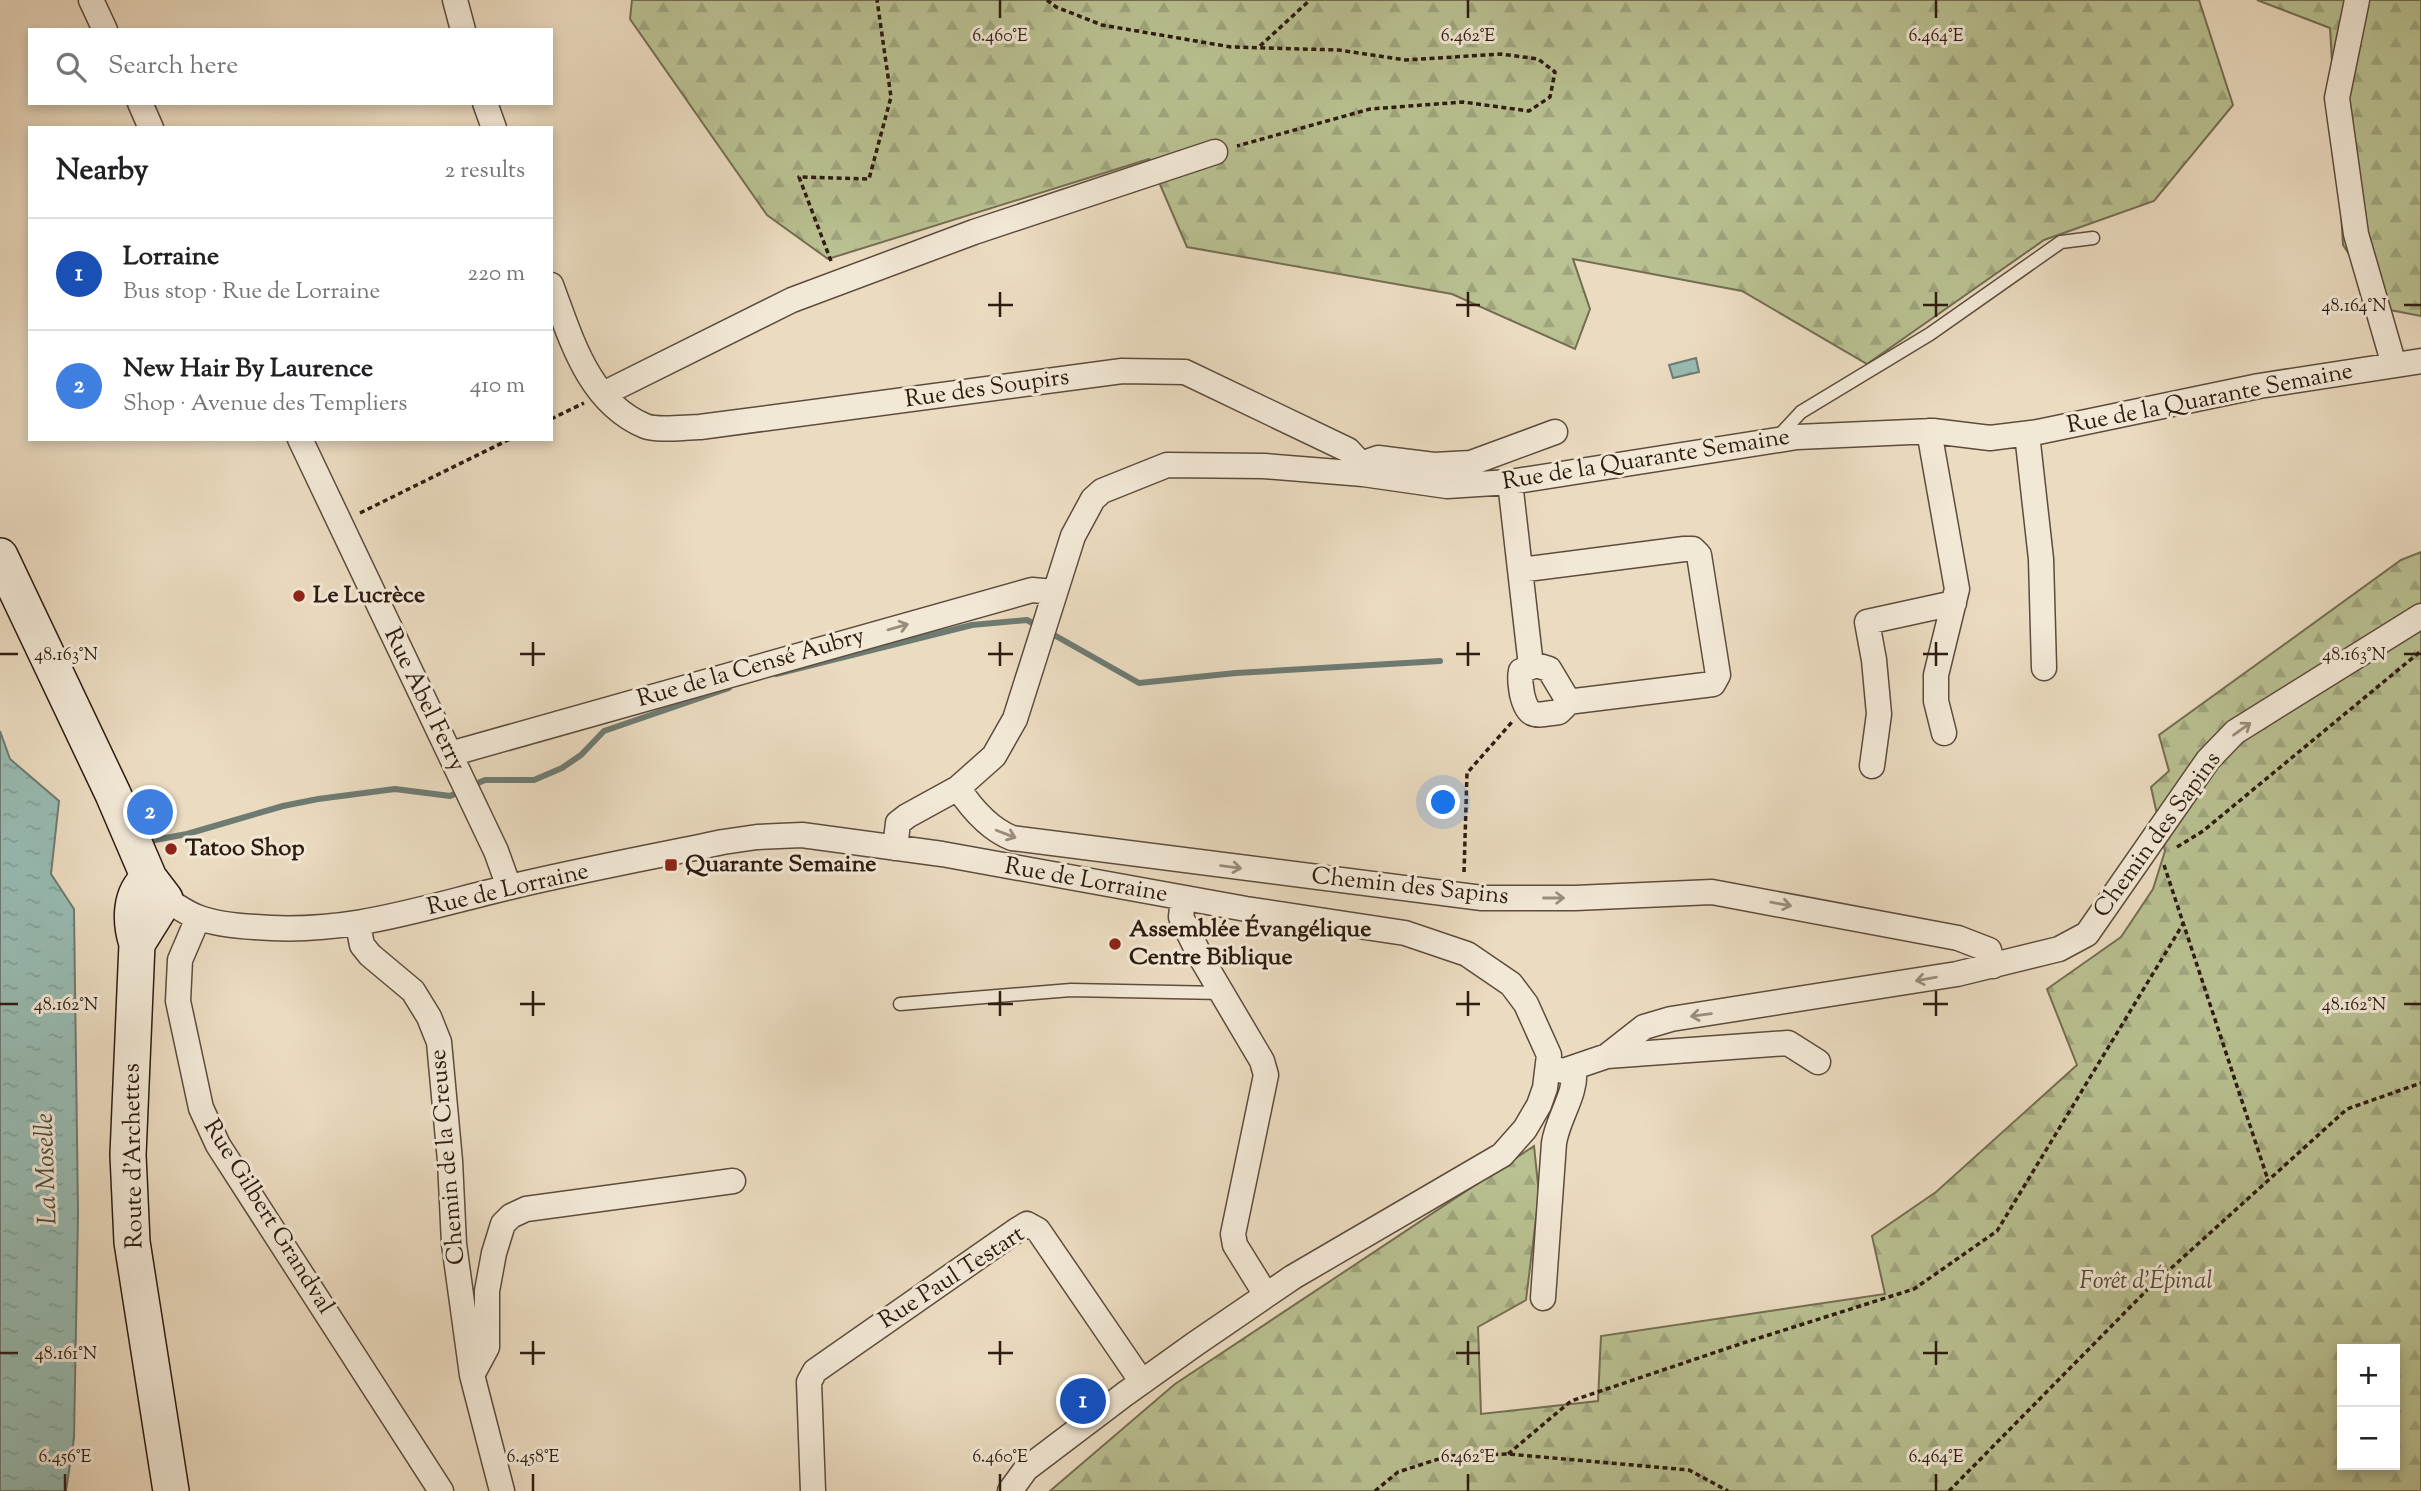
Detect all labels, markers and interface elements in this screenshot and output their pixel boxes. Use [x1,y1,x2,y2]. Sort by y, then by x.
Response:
text: 6.460°E [972,24,1028,50]
text: 6.462°E [1441,24,1495,50]
text: 6.464°E [1908,24,1964,50]
search box [28,28,553,105]
icon: search [52,48,90,86]
text: Search here [108,48,238,85]
text: Nearby [56,150,148,193]
text: 2 results [445,155,525,188]
text: Lorraine [123,239,219,276]
text: 1 [75,258,83,291]
text: 220 m [467,258,525,291]
text: Bus stop · Rue de Lorraine [123,276,380,309]
text: 48.164°N [2321,294,2387,320]
text: New Hair By Laurence [123,351,373,388]
street label: Rue de la Quarante Semaine [2064,355,2356,443]
street label: Rue des Soupirs [903,361,1071,417]
text: 2 [74,370,84,403]
text: 410 m [470,370,525,403]
text: Shop · Avenue des Templiers [123,388,407,421]
street label: Rue de la Quarante Semaine [1500,420,1792,500]
place label: Le Lucrèce [313,579,425,613]
marker: Le Lucrèce [291,588,307,604]
street label: Rue de la Censé Aubry [633,619,869,717]
one-way arrow [887,620,909,633]
street label: Rue Abel Ferry [375,622,473,778]
text: 48.163°N [34,643,98,669]
text: 48.163°N [2322,643,2386,669]
one-way arrow [2232,721,2251,736]
street label: Chemin des Sapins [2086,745,2230,925]
your location [1426,785,1460,819]
pin: 2 [127,786,173,838]
one-way arrow [995,829,1016,842]
place label: Tatoo Shop [185,832,305,866]
marker: Tatoo Shop [163,841,179,857]
place label: Quarante Semaine [685,848,877,882]
street label: Rue de Lorraine [1002,850,1170,912]
street label: Rue de Lorraine [424,855,592,925]
marker: Quarante Semaine [663,857,679,873]
street label: Chemin des Sapins [1310,860,1510,914]
one-way arrow [1219,861,1241,874]
one-way arrow [1542,891,1565,905]
one-way arrow [1769,898,1791,911]
place label: Assemblée Évangélique Centre Biblique [1129,913,1371,975]
marker: Assemblée Évangélique Centre Biblique [1107,936,1123,952]
one-way arrow [1915,973,1938,986]
text: 48.162°N [34,993,98,1019]
text: 48.162°N [2322,993,2386,1019]
one-way arrow [1690,1009,1713,1022]
street label: Chemin de la Creuse [422,1048,474,1266]
street label: Route d'Archettes [115,1063,153,1249]
water label: La Moselle [27,1112,67,1226]
street label: Rue Gilbert Grandval [194,1113,342,1321]
street label: Rue Paul Testart [872,1218,1032,1338]
park label: Forêt d'Épinal [2079,1264,2213,1299]
text: 48.161°N [35,1342,97,1368]
map controls [2337,1344,2400,1470]
button: + [2337,1344,2400,1407]
pin: 1 [1060,1375,1106,1427]
button: − [2337,1407,2400,1470]
text: 6.456°E [39,1445,92,1471]
text: 6.458°E [507,1445,560,1471]
text: 6.460°E [972,1445,1028,1471]
text: 6.462°E [1441,1445,1495,1471]
text: 6.464°E [1908,1445,1964,1471]

